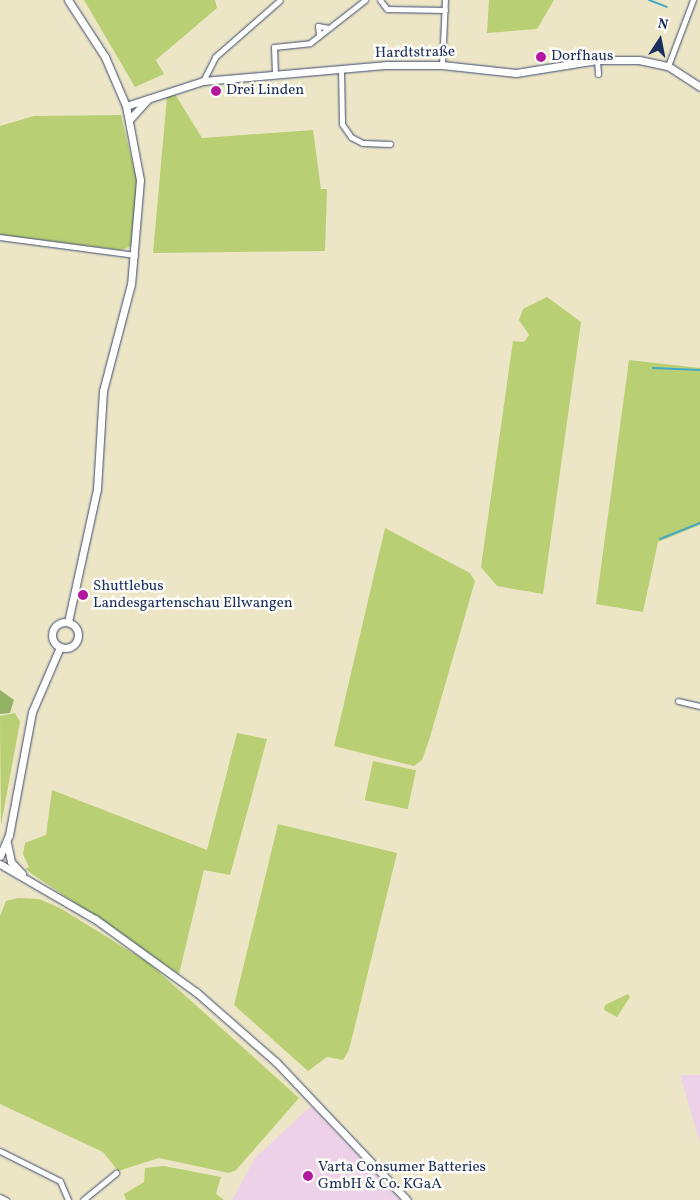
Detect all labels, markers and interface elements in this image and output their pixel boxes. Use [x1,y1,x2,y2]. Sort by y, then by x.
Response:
text: N [656,14,670,35]
north arrow [635,15,685,65]
street label: Hardtstraße [375,43,455,63]
place label: Dorfhaus [551,48,613,66]
marker: Dorfhaus [535,51,547,63]
place label: Drei Linden [226,82,304,100]
marker: Drei Linden [210,85,222,97]
place label: Shuttlebus Landesgartenschau Ellwangen [93,577,293,612]
marker: Shuttlebus Landesgartenschau Ellwangen [77,589,89,601]
place label: Varta Consumer Batteries GmbH & Co. KGaA [318,1158,486,1193]
marker: Varta Consumer Batteries GmbH & Co. KGaA [302,1170,314,1182]

